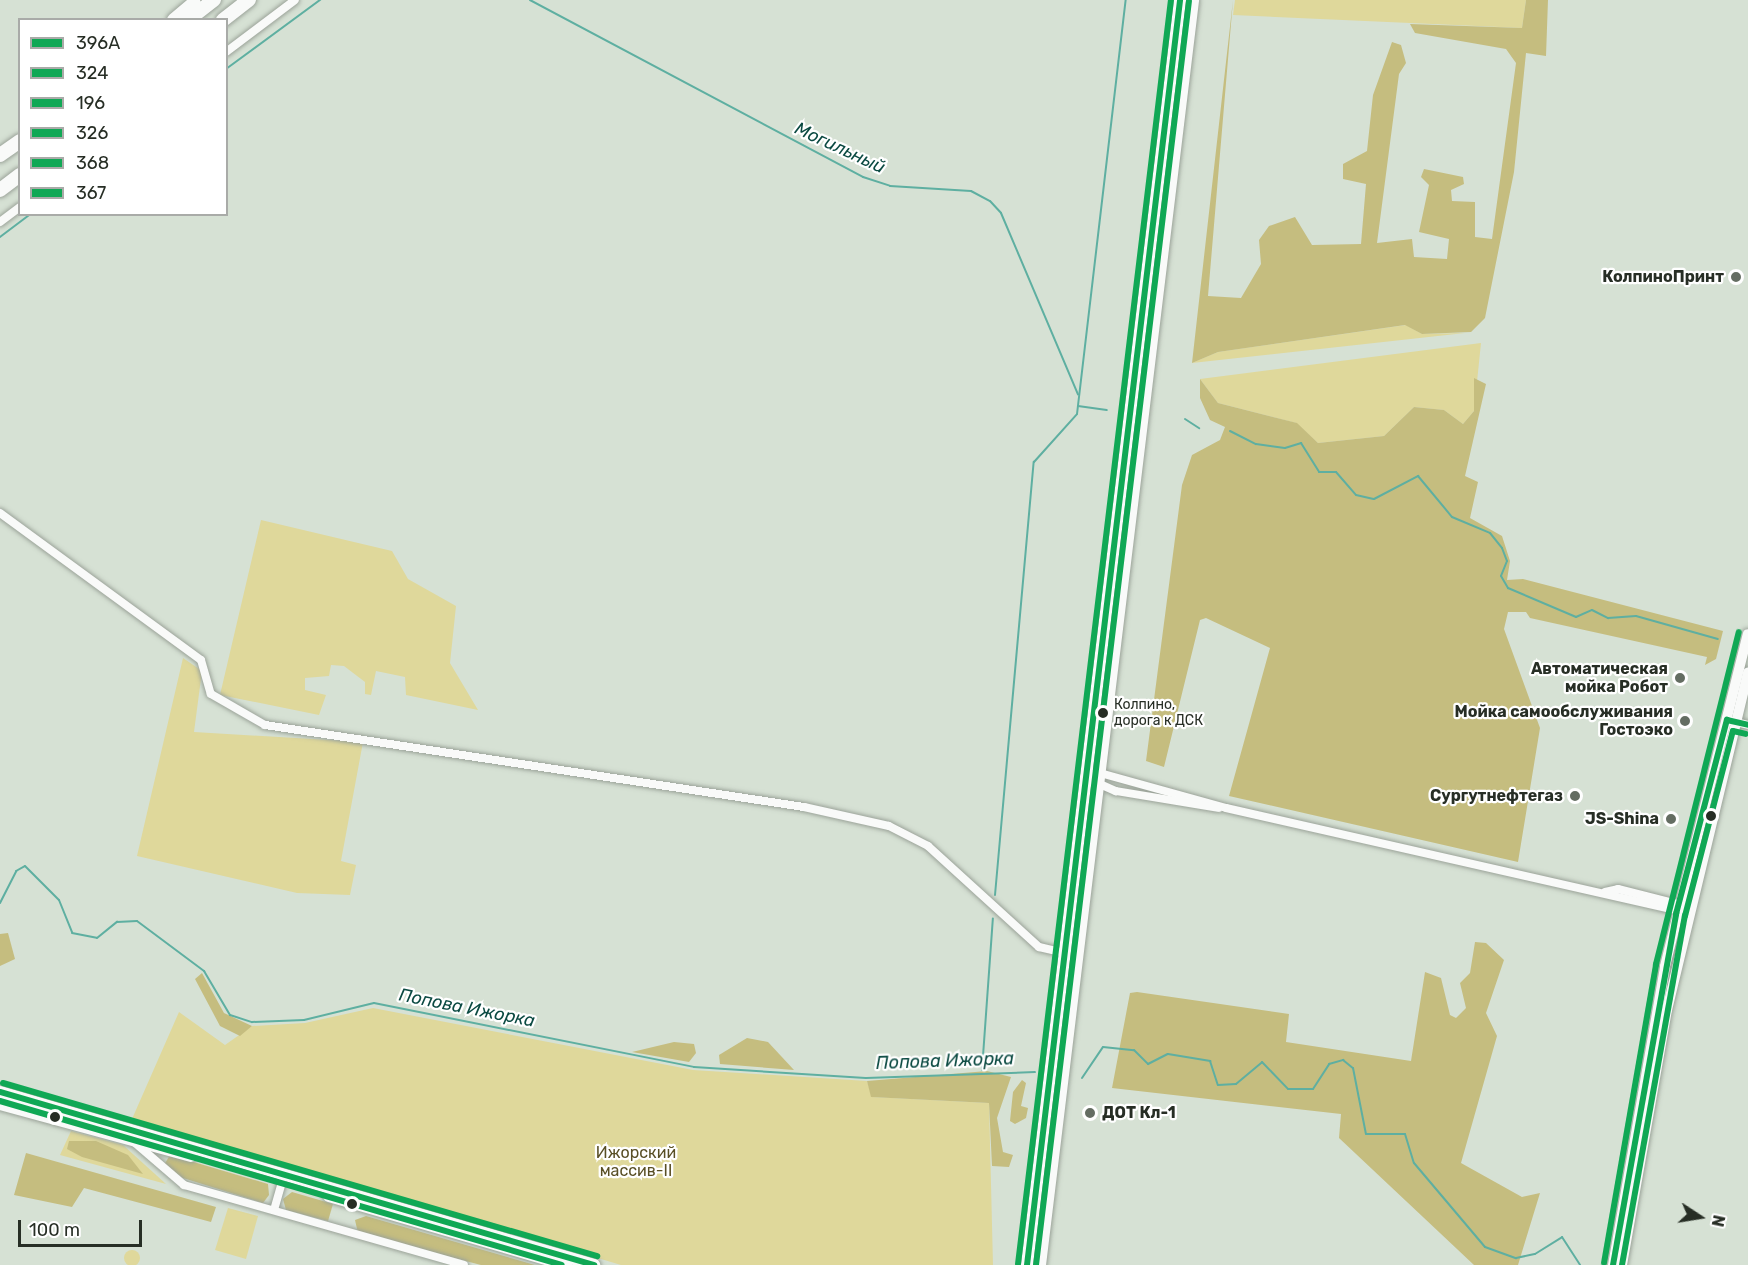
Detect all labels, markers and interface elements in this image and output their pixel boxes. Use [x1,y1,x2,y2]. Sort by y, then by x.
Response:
legend [18,18,228,216]
text: 396А [76,32,120,54]
text: 324 [76,62,108,84]
text: 196 [76,92,105,114]
water label: Могильный [791,118,889,178]
text: 326 [76,122,108,144]
text: 368 [76,152,109,174]
text: 367 [76,182,106,204]
place label: КолпиноПринт [1602,267,1724,287]
marker: КолпиноПринт [1729,270,1743,284]
place label: Автоматическая мойка Робот [1531,659,1668,697]
marker: Автоматическая мойка Робот [1673,671,1687,685]
place label: Колпино, дорога к ДСК [1114,697,1203,730]
place label: Мойка самообслуживания Гостоэко [1454,702,1673,740]
marker: Колпино, дорога к ДСК [1097,707,1109,719]
marker: Мойка самообслуживания Гостоэко [1678,714,1692,728]
place label: Сургутнефтегаз [1430,786,1563,806]
marker: Сургутнефтегаз [1568,789,1582,803]
place label: JS-Shina [1585,809,1659,829]
unlabelled marker [1705,810,1717,822]
marker: JS-Shina [1664,812,1678,826]
water label: Попова Ижорка [397,984,537,1032]
water label: Попова Ижорка [876,1048,1014,1074]
place label: ДОТ Кл-1 [1102,1103,1176,1123]
marker: ДОТ Кл-1 [1083,1106,1097,1120]
unlabelled marker [49,1111,61,1123]
park label: Ижорский массив-II [596,1143,676,1181]
north arrow [1670,1187,1730,1247]
unlabelled marker [346,1198,358,1210]
scale bar [21,1208,146,1246]
text: N [1708,1213,1729,1228]
text: 100 m [29,1219,80,1241]

